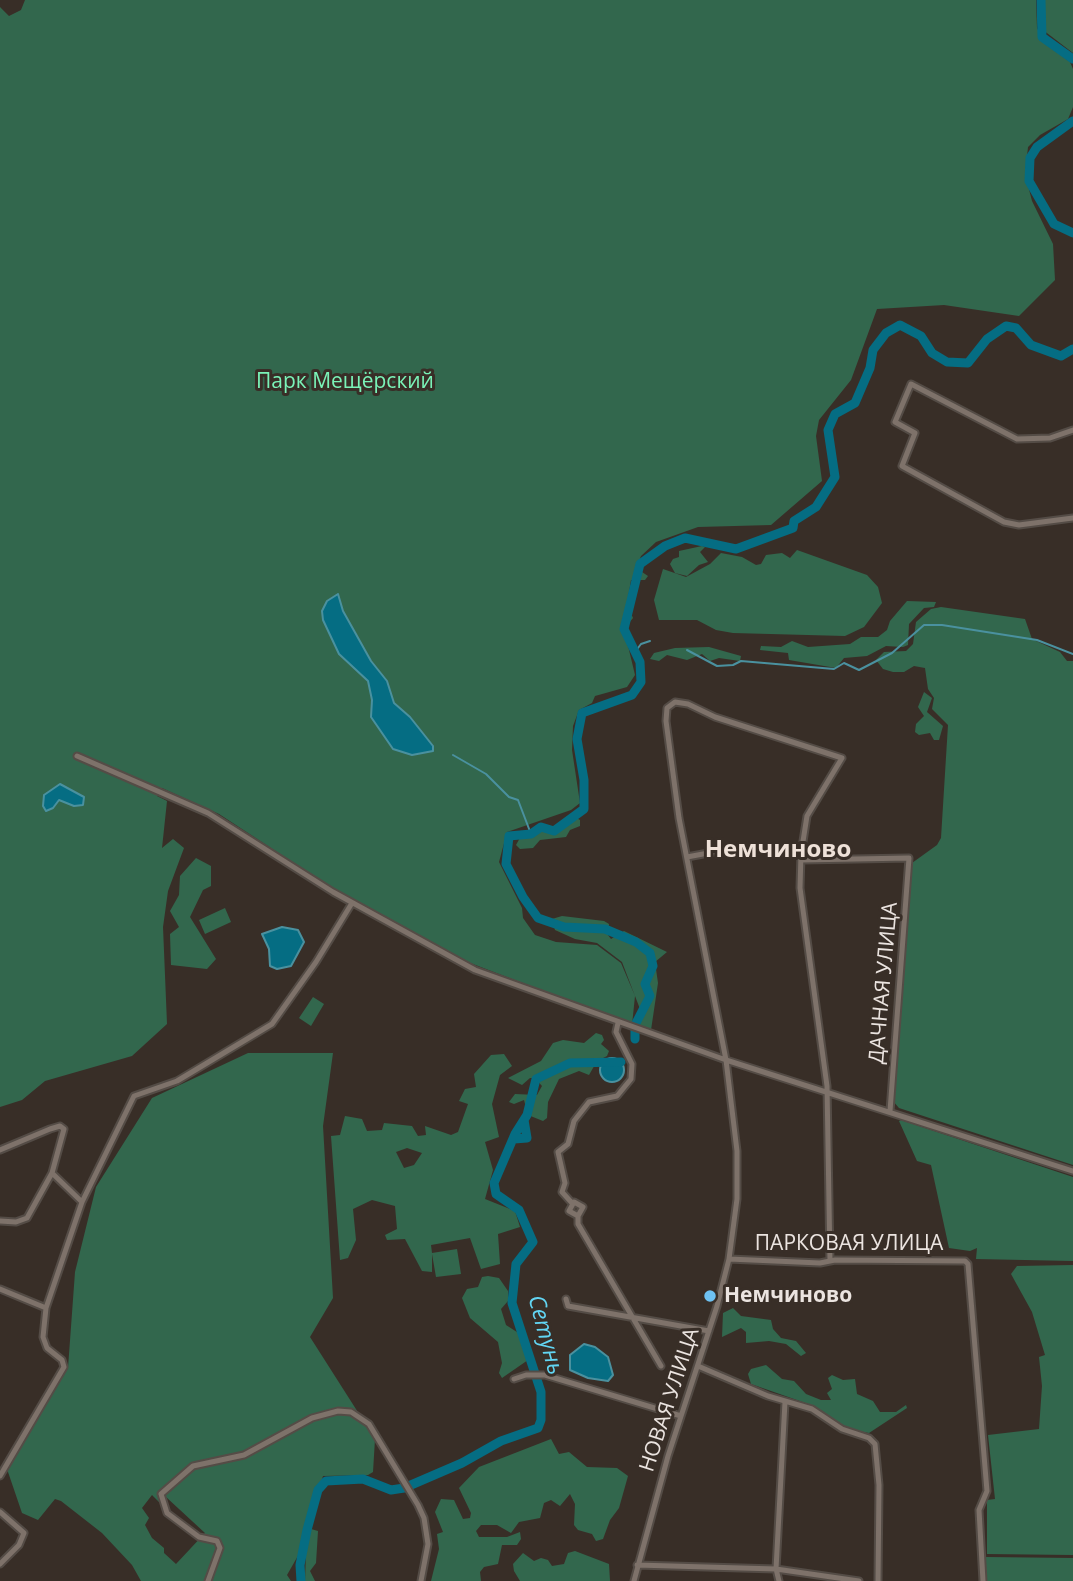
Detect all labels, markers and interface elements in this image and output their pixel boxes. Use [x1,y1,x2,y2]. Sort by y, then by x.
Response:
park label: Парк Мещёрский [256,369,434,395]
district label: Немчиново [705,836,851,864]
street label: ДАЧНАЯ УЛИЦА [864,901,904,1065]
street label: ПАРКОВАЯ УЛИЦА [755,1231,943,1257]
place label: Немчиново [724,1283,852,1309]
marker: Немчиново [702,1288,718,1304]
water label: Сетунь [521,1292,569,1378]
street label: НОВАЯ УЛИЦА [635,1325,705,1475]

